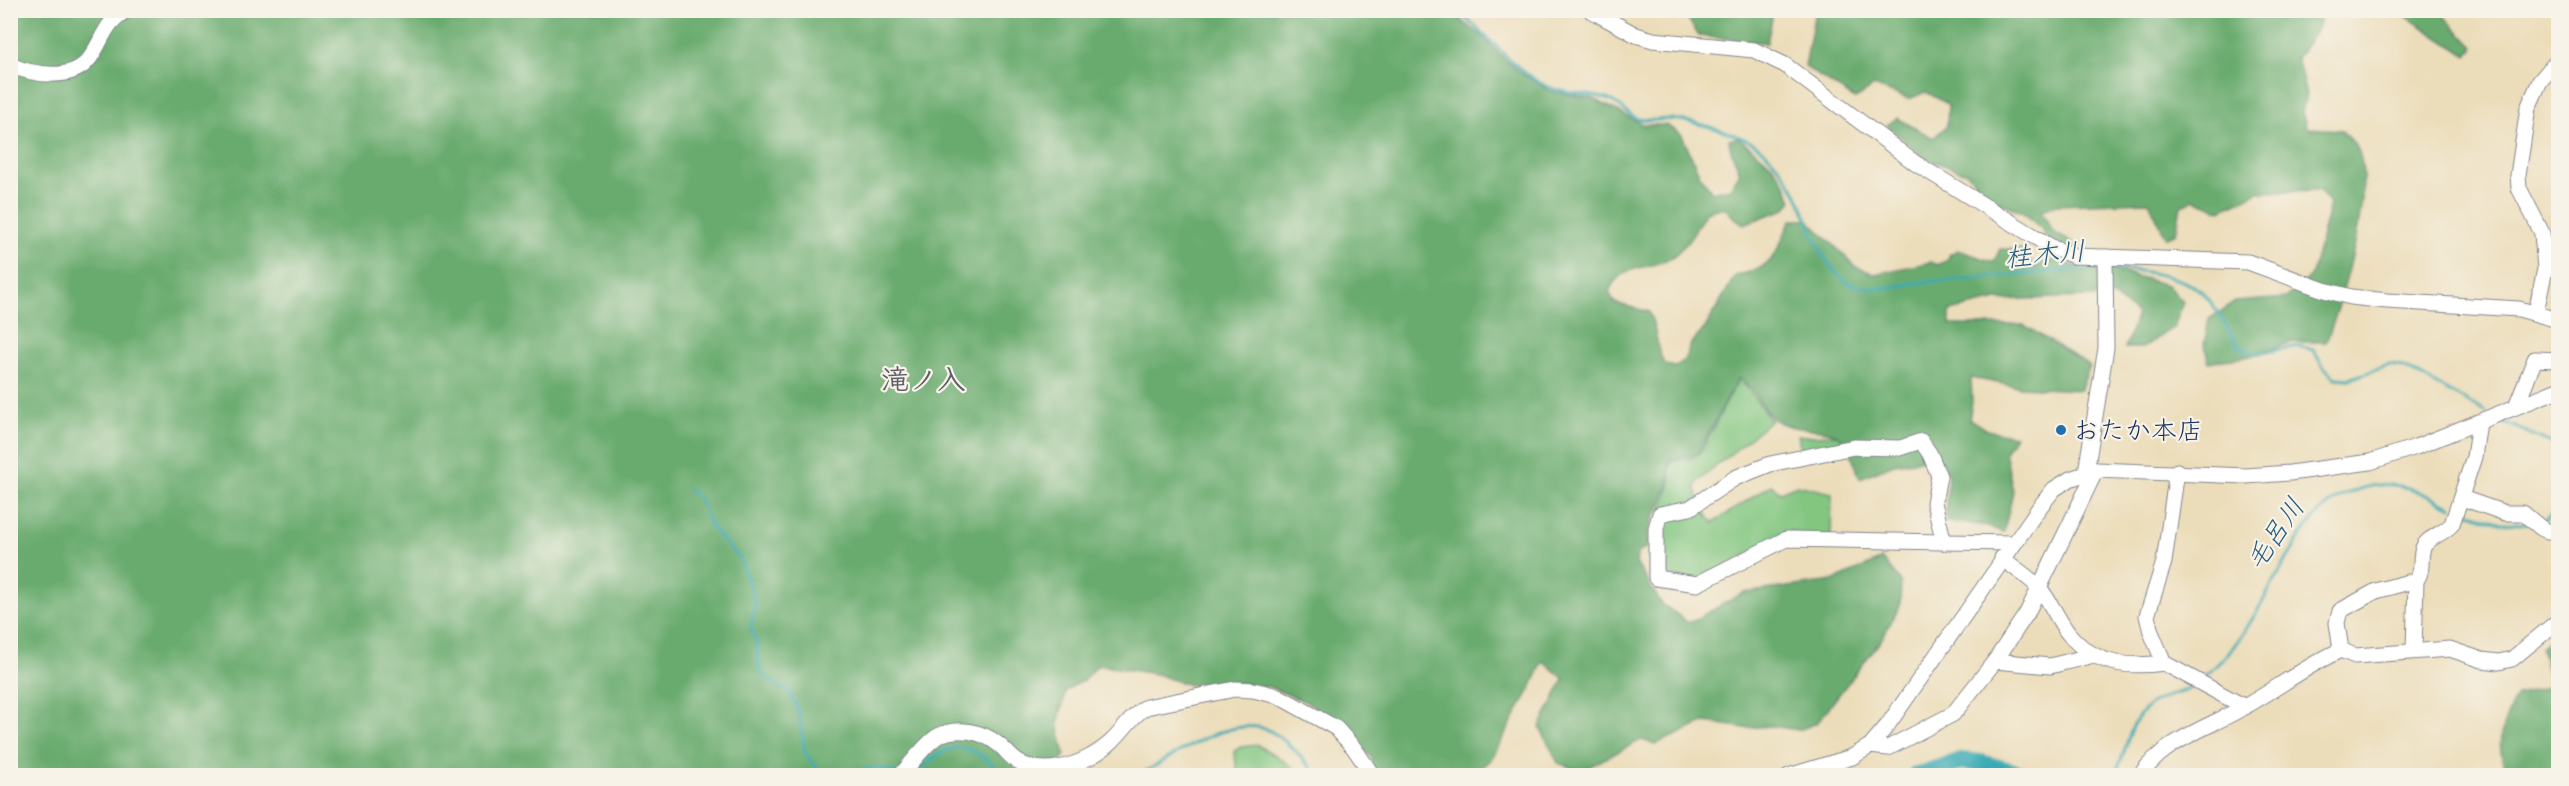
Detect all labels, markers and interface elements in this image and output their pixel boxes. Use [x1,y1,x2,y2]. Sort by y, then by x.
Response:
water label: 桂木川 [2003,234,2087,274]
district label: 滝ノ入 [881,362,965,397]
place label: おたか本店 [2073,414,2203,447]
marker: おたか本店 [2054,423,2068,437]
water label: 毛呂川 [2238,491,2312,577]

